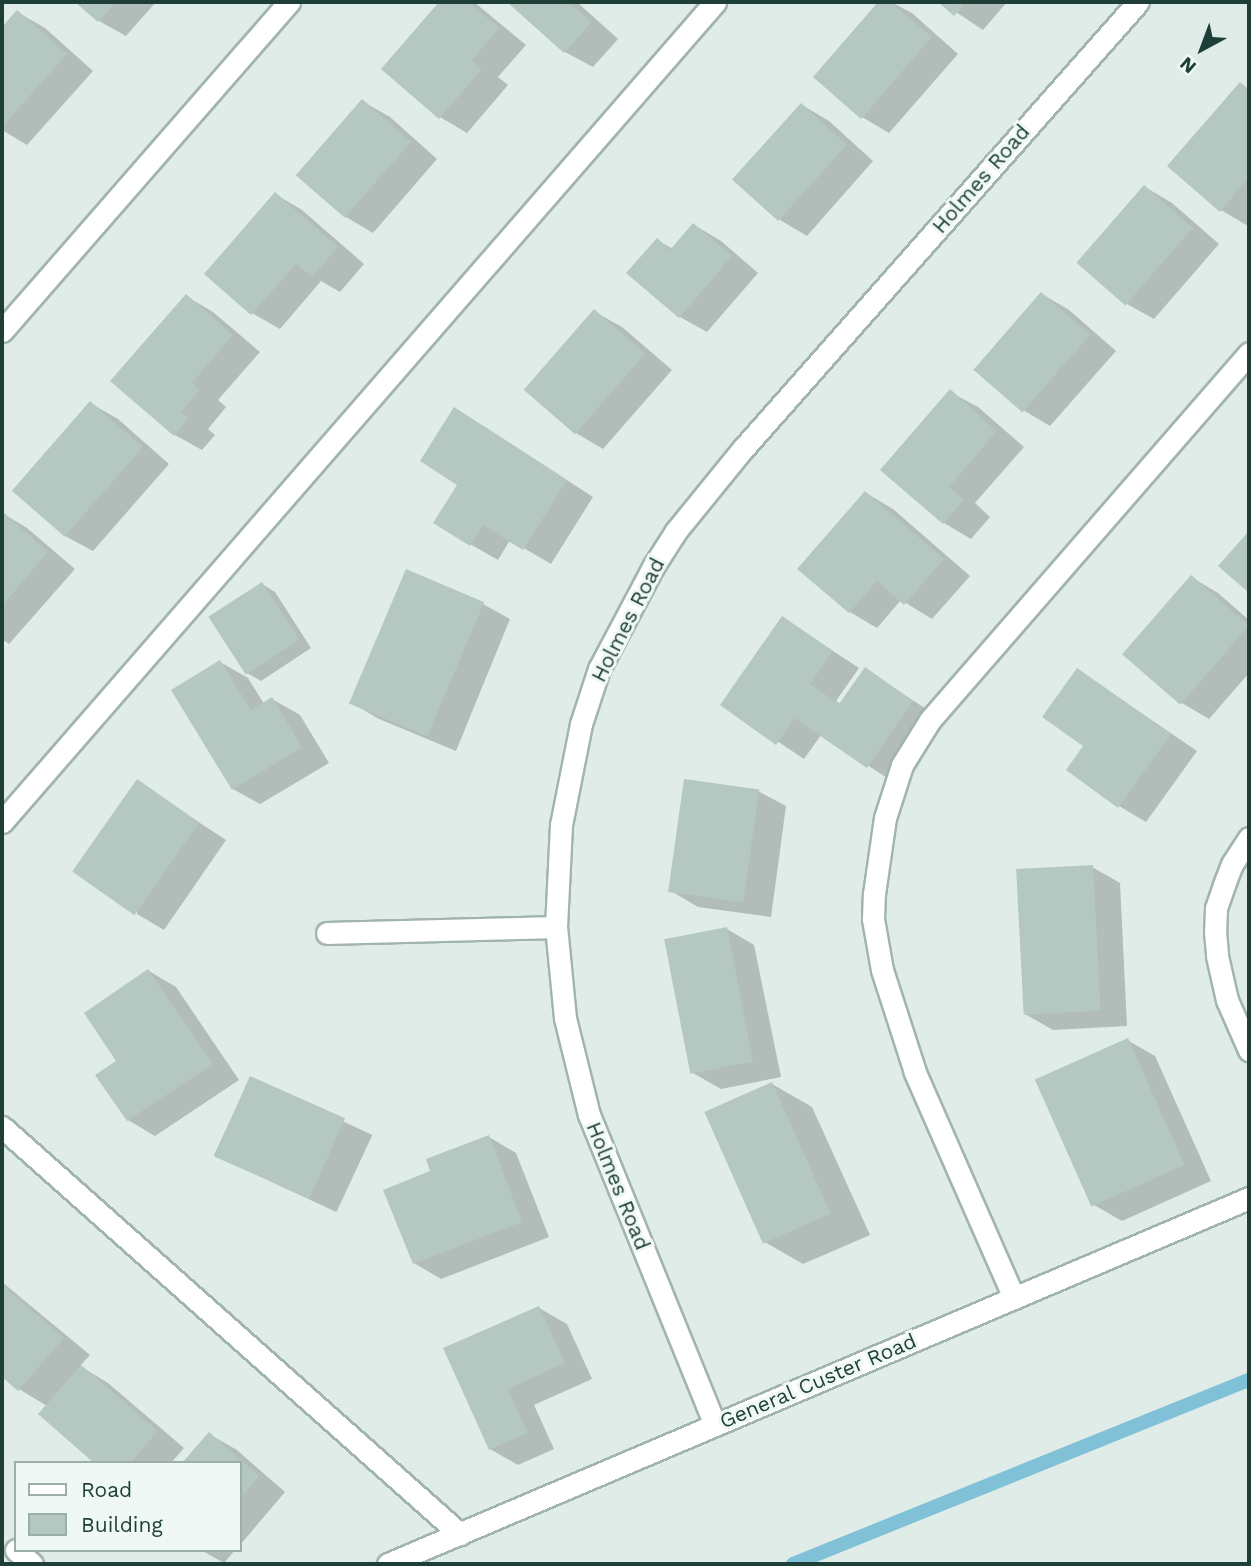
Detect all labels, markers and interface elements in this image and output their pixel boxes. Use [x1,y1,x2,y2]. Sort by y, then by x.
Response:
north arrow [1167,14,1237,84]
text: N [1175,52,1201,79]
street label: Holmes Road [927,119,1035,239]
street label: Holmes Road [586,554,670,686]
street label: Holmes Road [581,1118,655,1254]
street label: General Custer Road [715,1328,921,1434]
legend [14,1461,242,1552]
text: Road [81,1477,132,1502]
text: Building [81,1512,163,1537]

